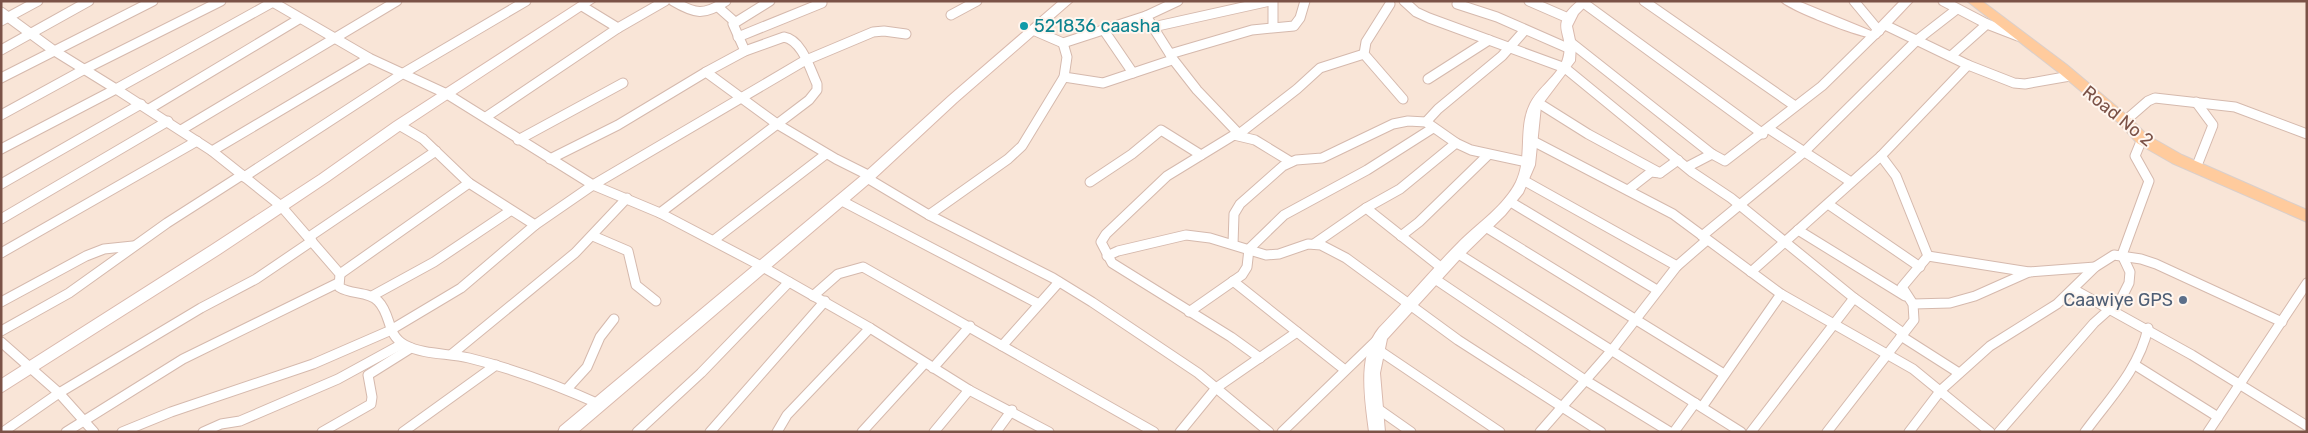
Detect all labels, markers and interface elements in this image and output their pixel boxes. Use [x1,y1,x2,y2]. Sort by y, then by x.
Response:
place label: 521836 caasha [1034,15,1160,37]
marker: 521836 caasha [1018,20,1030,32]
street label: Road No 2 [2078,81,2158,151]
place label: Caawiye GPS [2063,289,2173,311]
marker: Caawiye GPS [2177,294,2189,306]

